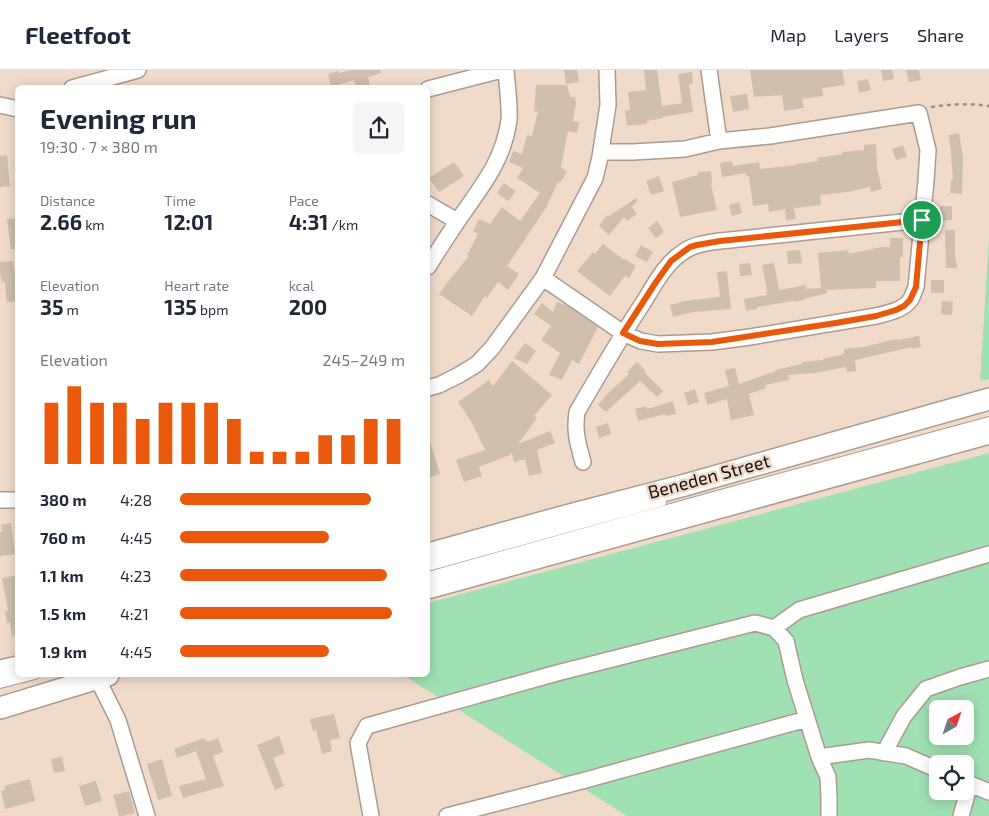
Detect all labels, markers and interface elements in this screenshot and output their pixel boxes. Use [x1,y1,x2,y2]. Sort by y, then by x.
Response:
text: Fleetfoot [25,20,131,49]
text: Map [770,24,806,46]
text: Layers [834,24,889,46]
text: Share [917,24,964,46]
text: Evening run [40,101,197,135]
button: share [353,102,405,154]
text: 19:30 · 7 × 380 m [40,137,158,156]
text: Distance [40,192,95,209]
text: Time [164,192,196,209]
text: Pace [289,192,319,209]
pin [901,199,943,241]
icon: arrive [908,206,936,234]
text: 2.66 [40,209,82,234]
text: 12:01 [164,209,213,234]
text: 4:31 [289,209,328,234]
text: km [82,216,105,233]
text: /km [328,216,358,233]
text: Elevation [40,277,99,294]
text: Heart rate [164,277,229,294]
text: kcal [289,277,314,294]
text: 35 [40,294,64,319]
text: 135 [164,294,197,319]
text: 200 [289,294,327,319]
text: m [64,301,79,318]
text: bpm [197,301,228,318]
text: Elevation [40,350,108,369]
text: 245–249 m [323,350,405,369]
street label: Beneden Street [645,449,772,503]
text: 380 m [40,490,87,509]
text: 4:28 [120,490,152,509]
text: 760 m [40,528,86,547]
text: 4:45 [120,528,152,547]
text: 1.1 km [40,566,84,585]
text: 4:23 [120,566,152,585]
text: 1.5 km [40,604,86,623]
text: 4:21 [120,604,149,623]
text: 1.9 km [40,642,87,661]
text: 4:45 [120,642,152,661]
north arrow [929,700,974,745]
map controls [929,700,974,800]
button: locate [929,755,974,800]

